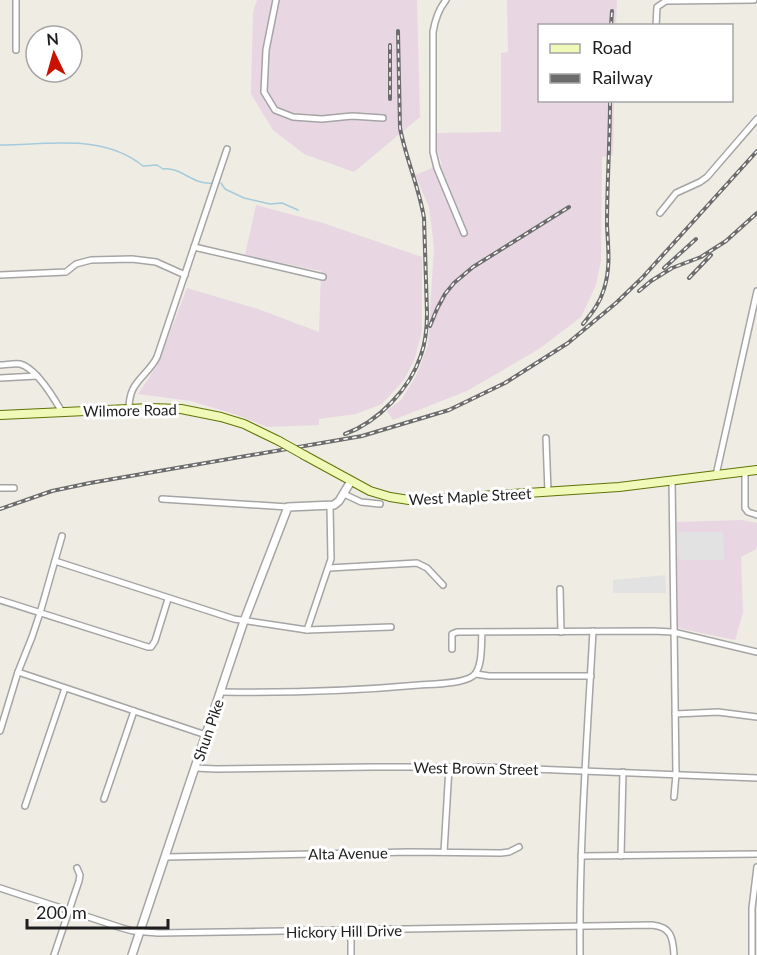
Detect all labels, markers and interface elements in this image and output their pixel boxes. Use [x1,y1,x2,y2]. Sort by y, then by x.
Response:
north arrow [24,24,84,84]
legend [538,24,733,102]
text: N [46,29,60,49]
text: Road [592,36,632,58]
text: Railway [592,66,653,88]
street label: Wilmore Road [83,400,177,420]
street label: West Maple Street [408,484,532,508]
street label: Shun Pike [189,696,227,763]
street label: West Brown Street [413,758,539,778]
street label: Alta Avenue [308,843,388,863]
scale bar [27,892,168,930]
text: 200 m [36,901,87,923]
street label: Hickory Hill Drive [286,921,402,941]

